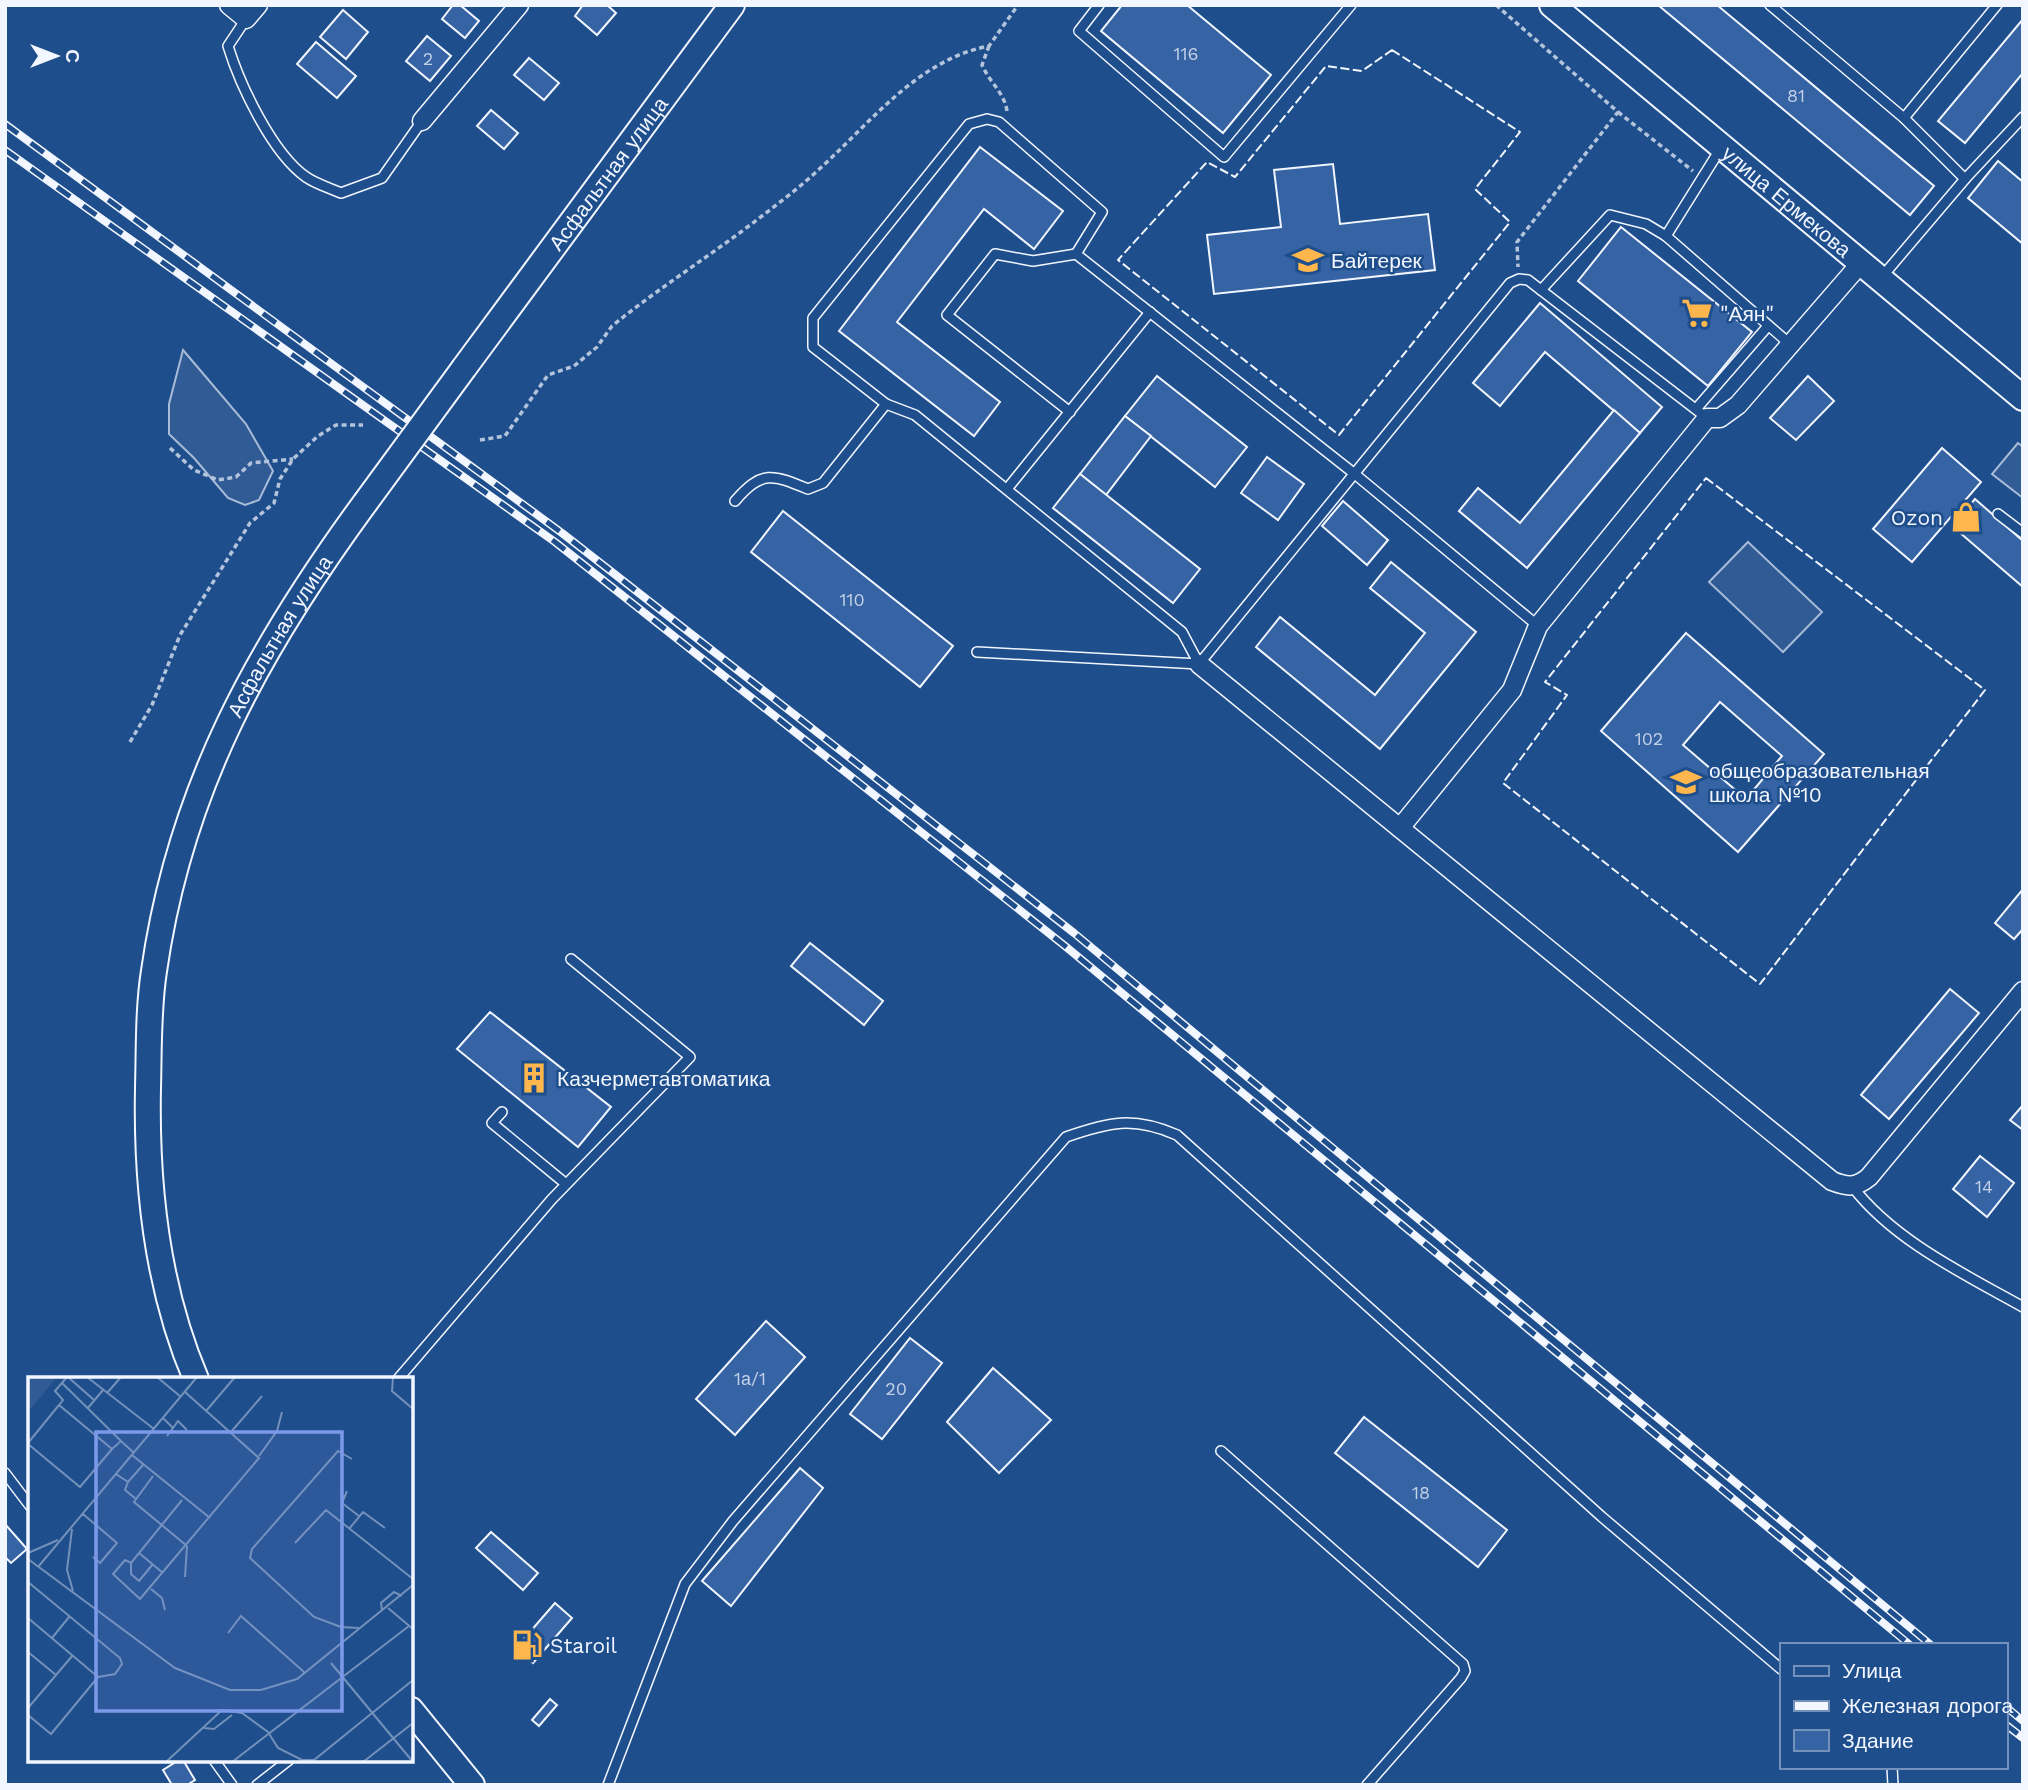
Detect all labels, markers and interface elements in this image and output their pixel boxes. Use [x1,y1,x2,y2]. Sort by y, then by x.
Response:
north arrow [21,21,91,91]
house number: 116 [1174,43,1198,64]
house number: 2 [423,48,433,69]
text: С [61,49,84,63]
house number: 81 [1787,85,1805,106]
street label: Асфальтная улица [543,92,673,255]
street label: улица Ермекова [1717,140,1857,262]
school or university icon: Байтерек [1291,243,1325,277]
place label: Байтерек [1331,248,1423,273]
supermarket icon: "Аян" [1680,296,1714,330]
place label: "Аян" [1720,301,1774,326]
shop icon: Ozon [1949,500,1983,534]
place label: Ozon [1891,505,1943,530]
street label: Асфальтная улица [222,550,337,721]
house number: 110 [839,589,865,610]
house number: 102 [1635,728,1663,749]
place label: общеобразовательная школа №10 [1709,758,1930,807]
school or university icon: общеобразовательная школа №10 [1669,765,1703,799]
building icon: Казчерметавтоматика [517,1061,551,1095]
place label: Казчерметавтоматика [557,1066,771,1091]
house number: 14 [1975,1176,1993,1197]
house number: 1а/1 [734,1368,766,1389]
inset map [28,1377,413,1762]
house number: 20 [885,1378,907,1399]
house number: 18 [1412,1482,1430,1503]
fuel station icon: Staroil [510,1628,544,1662]
place label: Staroil [550,1633,618,1658]
legend [1780,1643,2007,1769]
text: Улица [1842,1658,1902,1683]
text: Железная дорога [1842,1693,2014,1718]
text: Здание [1842,1728,1914,1753]

